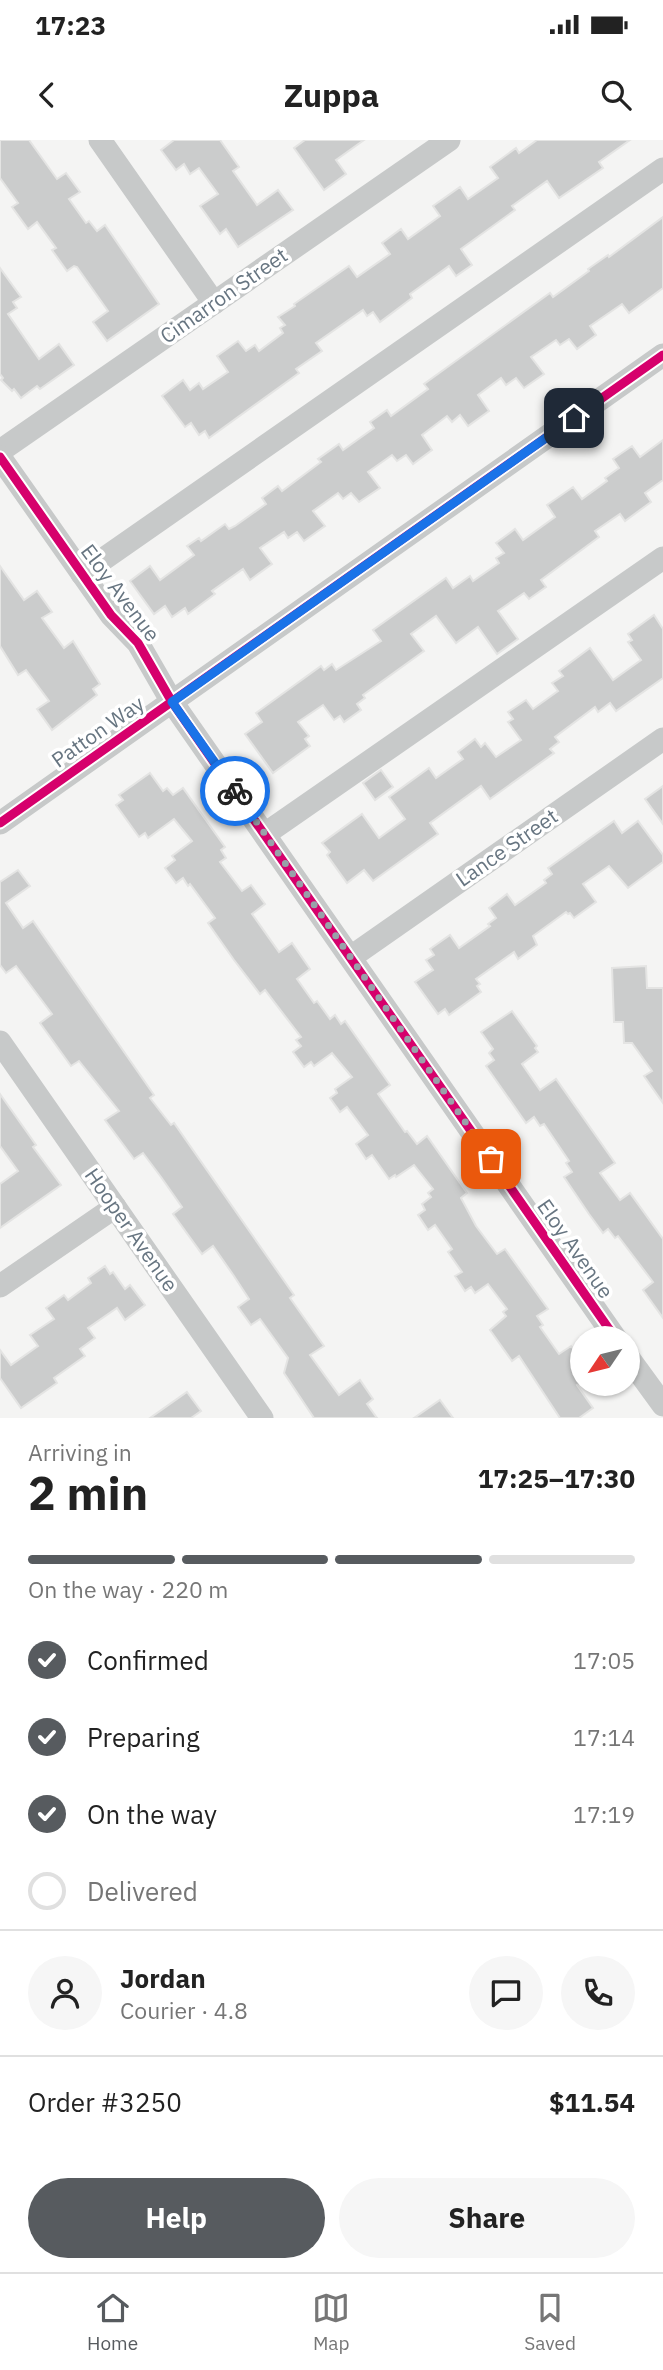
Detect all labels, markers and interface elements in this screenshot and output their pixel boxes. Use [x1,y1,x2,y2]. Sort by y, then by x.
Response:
text: 17:23 [35,8,106,42]
text: Zuppa [284,74,379,116]
icon: back [28,76,66,114]
icon: search [597,76,635,114]
street label: Cimarron Street [154,241,293,349]
pin [544,388,604,448]
icon: home [555,399,593,437]
street label: Eloy Avenue [75,538,167,647]
street label: Patton Way [46,689,150,773]
courier [200,756,270,826]
icon: bike [216,772,254,810]
street label: Lance Street [450,802,563,893]
pin [461,1129,521,1189]
icon: bag [472,1140,510,1178]
street label: Hooper Avenue [79,1162,185,1297]
street label: Eloy Avenue [531,1193,620,1304]
north arrow [570,1326,640,1396]
map controls [570,1326,640,1396]
text: Arriving in [28,1437,132,1467]
text: 17:25–17:30 [478,1461,635,1495]
text: 2 min [28,1463,148,1523]
text: On the way · 220 m [28,1574,228,1604]
icon: check [28,1641,66,1679]
text: Confirmed [87,1643,209,1677]
text: 17:05 [573,1645,635,1675]
icon: check [28,1718,66,1756]
text: Preparing [87,1720,200,1754]
text: 17:14 [573,1722,635,1752]
icon: check [28,1795,66,1833]
text: On the way [87,1797,217,1831]
text: 17:19 [573,1799,635,1829]
text: Delivered [87,1874,198,1908]
button: person [28,1956,102,2030]
button: chat [469,1956,543,2030]
button: phone [561,1956,635,2030]
text: Jordan [120,1961,206,1995]
text: Courier · 4.8 [120,1995,248,2025]
text: Order #3250 [28,2085,182,2119]
text: $11.54 [549,2085,635,2119]
button: Help [28,2178,325,2258]
button: Share [339,2178,635,2258]
tab: Home [87,2289,138,2355]
tab: Map [312,2289,350,2355]
tab: Saved [524,2289,576,2355]

